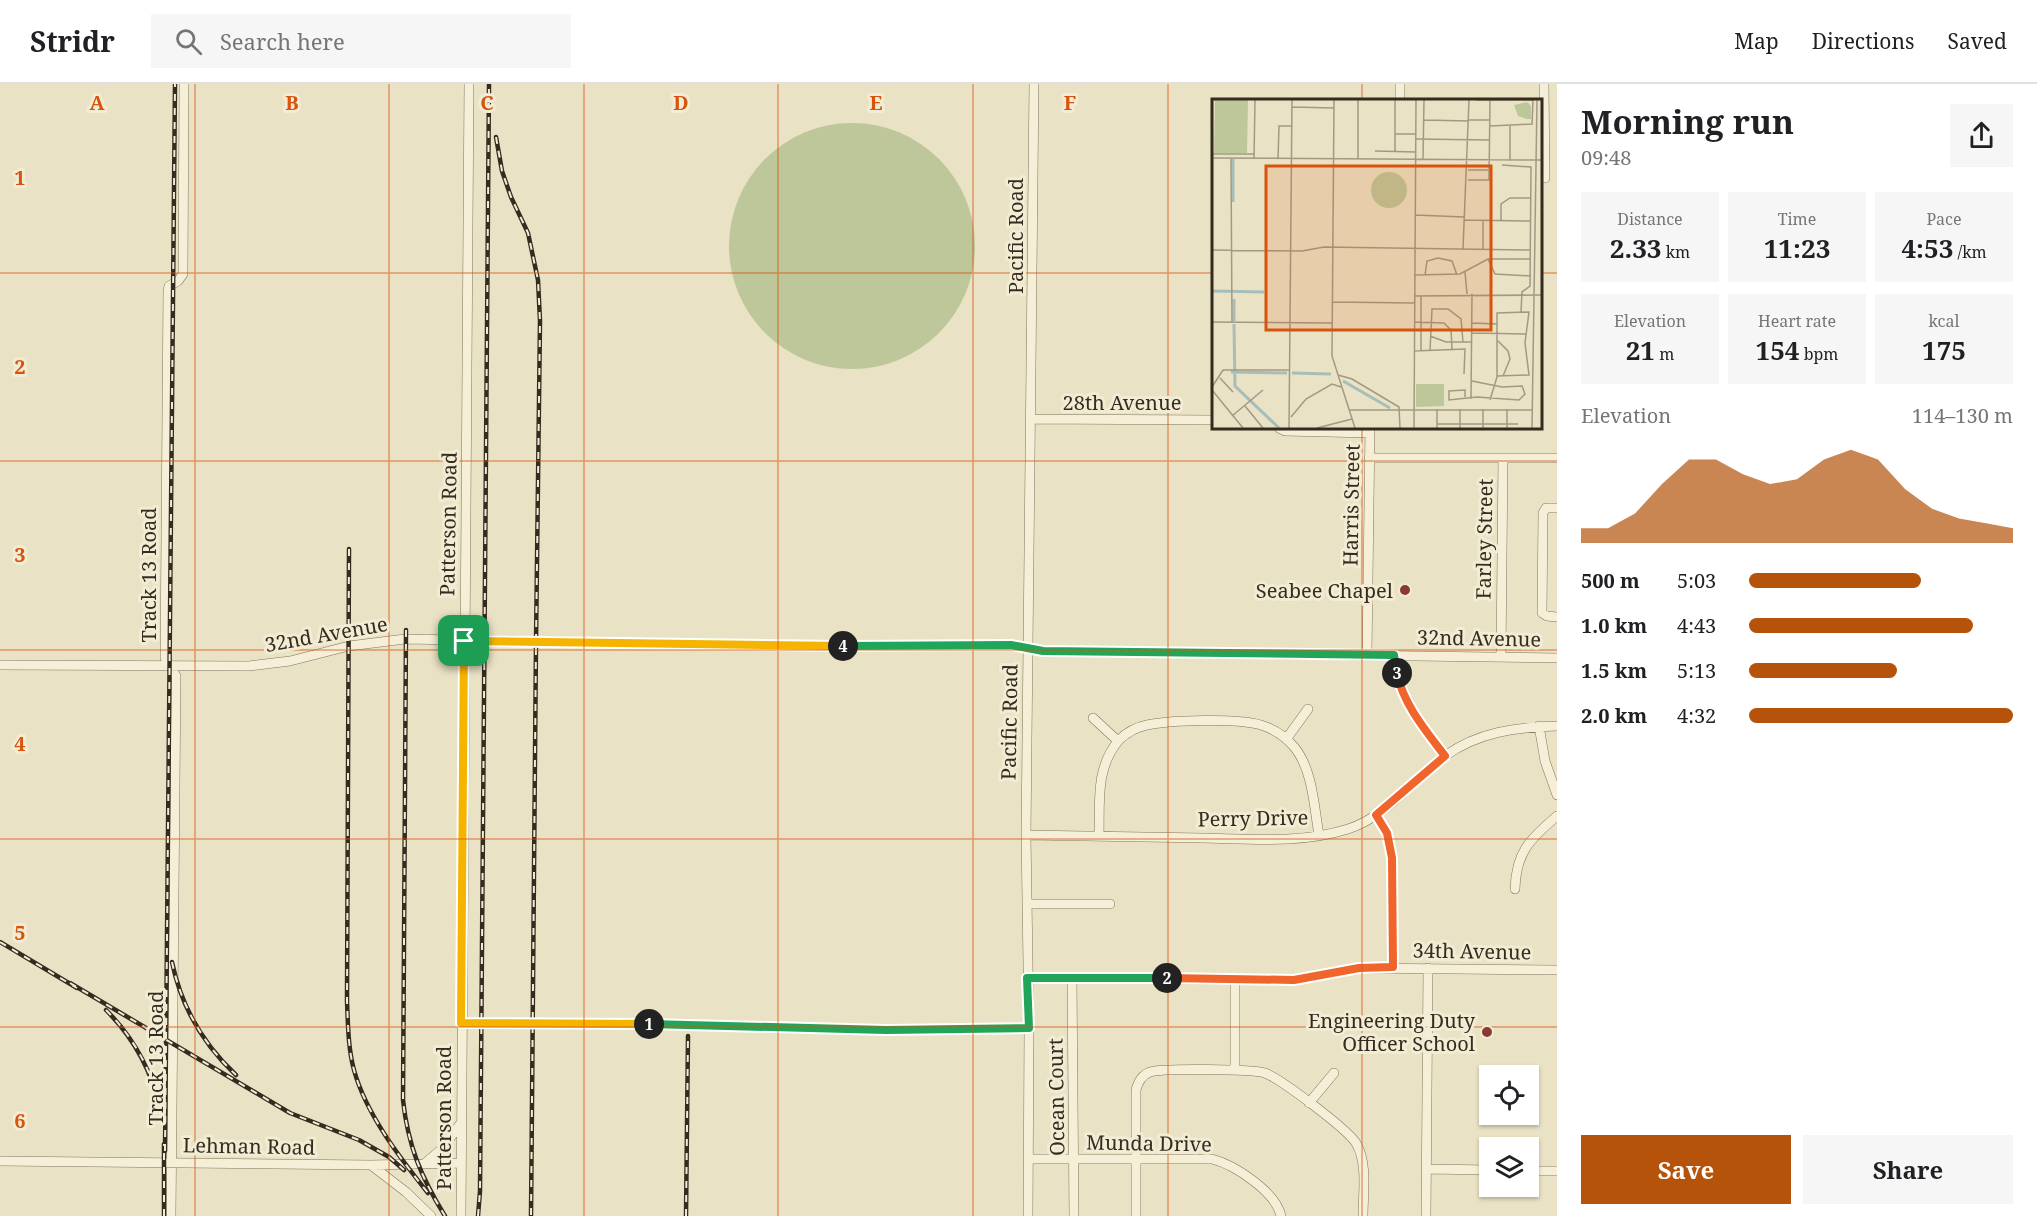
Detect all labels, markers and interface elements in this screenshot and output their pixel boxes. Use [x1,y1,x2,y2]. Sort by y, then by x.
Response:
search box [151,14,571,68]
text: Stridr [30,22,115,60]
icon: search [172,25,205,58]
text: Search here [220,26,345,56]
text: Map [1734,27,1779,55]
text: Directions [1812,27,1914,55]
text: Saved [1947,27,2007,55]
text: A [89,89,105,116]
text: B [285,89,299,116]
text: C [480,89,494,116]
text: D [673,89,689,116]
text: E [869,89,883,116]
text: F [1064,89,1076,116]
inset map [1212,99,1542,429]
text: Morning run [1581,99,1794,144]
button: share [1950,104,2013,167]
text: 09:48 [1581,144,1631,171]
text: 1 [14,164,26,191]
street label: Pacific Road [1002,178,1029,294]
text: Distance [1617,208,1683,230]
text: Time [1778,208,1816,230]
text: Pace [1926,208,1962,230]
text: 2.33 [1610,230,1662,266]
text: 11:23 [1764,230,1830,266]
text: 4:53 [1901,230,1953,266]
text: km [1662,241,1690,263]
text: /km [1953,241,1987,263]
text: Elevation [1614,310,1686,332]
text: Heart rate [1758,310,1836,332]
text: kcal [1929,310,1959,332]
text: 21 [1626,332,1655,368]
text: 154 [1755,332,1800,368]
text: 175 [1922,332,1966,368]
text: m [1655,343,1674,365]
text: bpm [1800,343,1839,365]
text: 2 [14,353,26,380]
street label: 28th Avenue [1063,389,1181,416]
text: Elevation [1581,402,1671,429]
text: 114–130 m [1912,402,2013,429]
street label: Harris Street [1336,444,1366,566]
street label: Patterson Road [433,452,463,596]
street label: Farley Street [1469,478,1499,600]
street label: Track 13 Road [135,507,162,643]
text: 3 [14,541,26,568]
text: 500 m [1581,567,1640,594]
text: 5:03 [1677,567,1716,594]
place label: Seabee Chapel [1256,577,1393,604]
marker: Seabee Chapel [1398,583,1412,597]
street label: 32nd Avenue [262,610,390,658]
text: 1.0 km [1581,612,1647,639]
text: 4:43 [1677,612,1716,639]
pin [438,615,489,666]
street label: 32nd Avenue [1417,623,1541,653]
icon: arrive [447,624,480,657]
pin: 4 [828,631,858,661]
text: 4 [838,635,848,657]
text: 1.5 km [1581,657,1647,684]
text: 5:13 [1677,657,1716,684]
pin: 3 [1382,658,1412,688]
text: 3 [1392,662,1402,684]
street label: Pacific Road [994,664,1024,780]
text: 2.0 km [1581,702,1647,729]
text: 4:32 [1677,702,1716,729]
text: 4 [14,730,26,757]
street label: Perry Drive [1197,804,1309,832]
text: 5 [14,919,26,946]
street label: 34th Avenue [1412,936,1532,966]
pin: 2 [1152,963,1182,993]
text: 2 [1162,967,1172,989]
street label: Track 13 Road [142,990,169,1126]
place label: Engineering Duty Officer School [1308,1007,1476,1057]
pin: 1 [634,1009,664,1039]
text: 1 [644,1013,654,1035]
marker: Engineering Duty Officer School [1480,1025,1494,1039]
street label: Ocean Court [1041,1038,1071,1156]
street label: Patterson Road [430,1046,457,1190]
map controls [1479,1065,1539,1197]
button: locate [1479,1065,1539,1125]
text: 6 [14,1107,26,1134]
street label: Munda Drive [1086,1128,1212,1158]
street label: Lehman Road [183,1131,315,1161]
button: Save [1581,1135,1791,1204]
button: Share [1803,1135,2013,1204]
button: layers [1479,1137,1539,1197]

